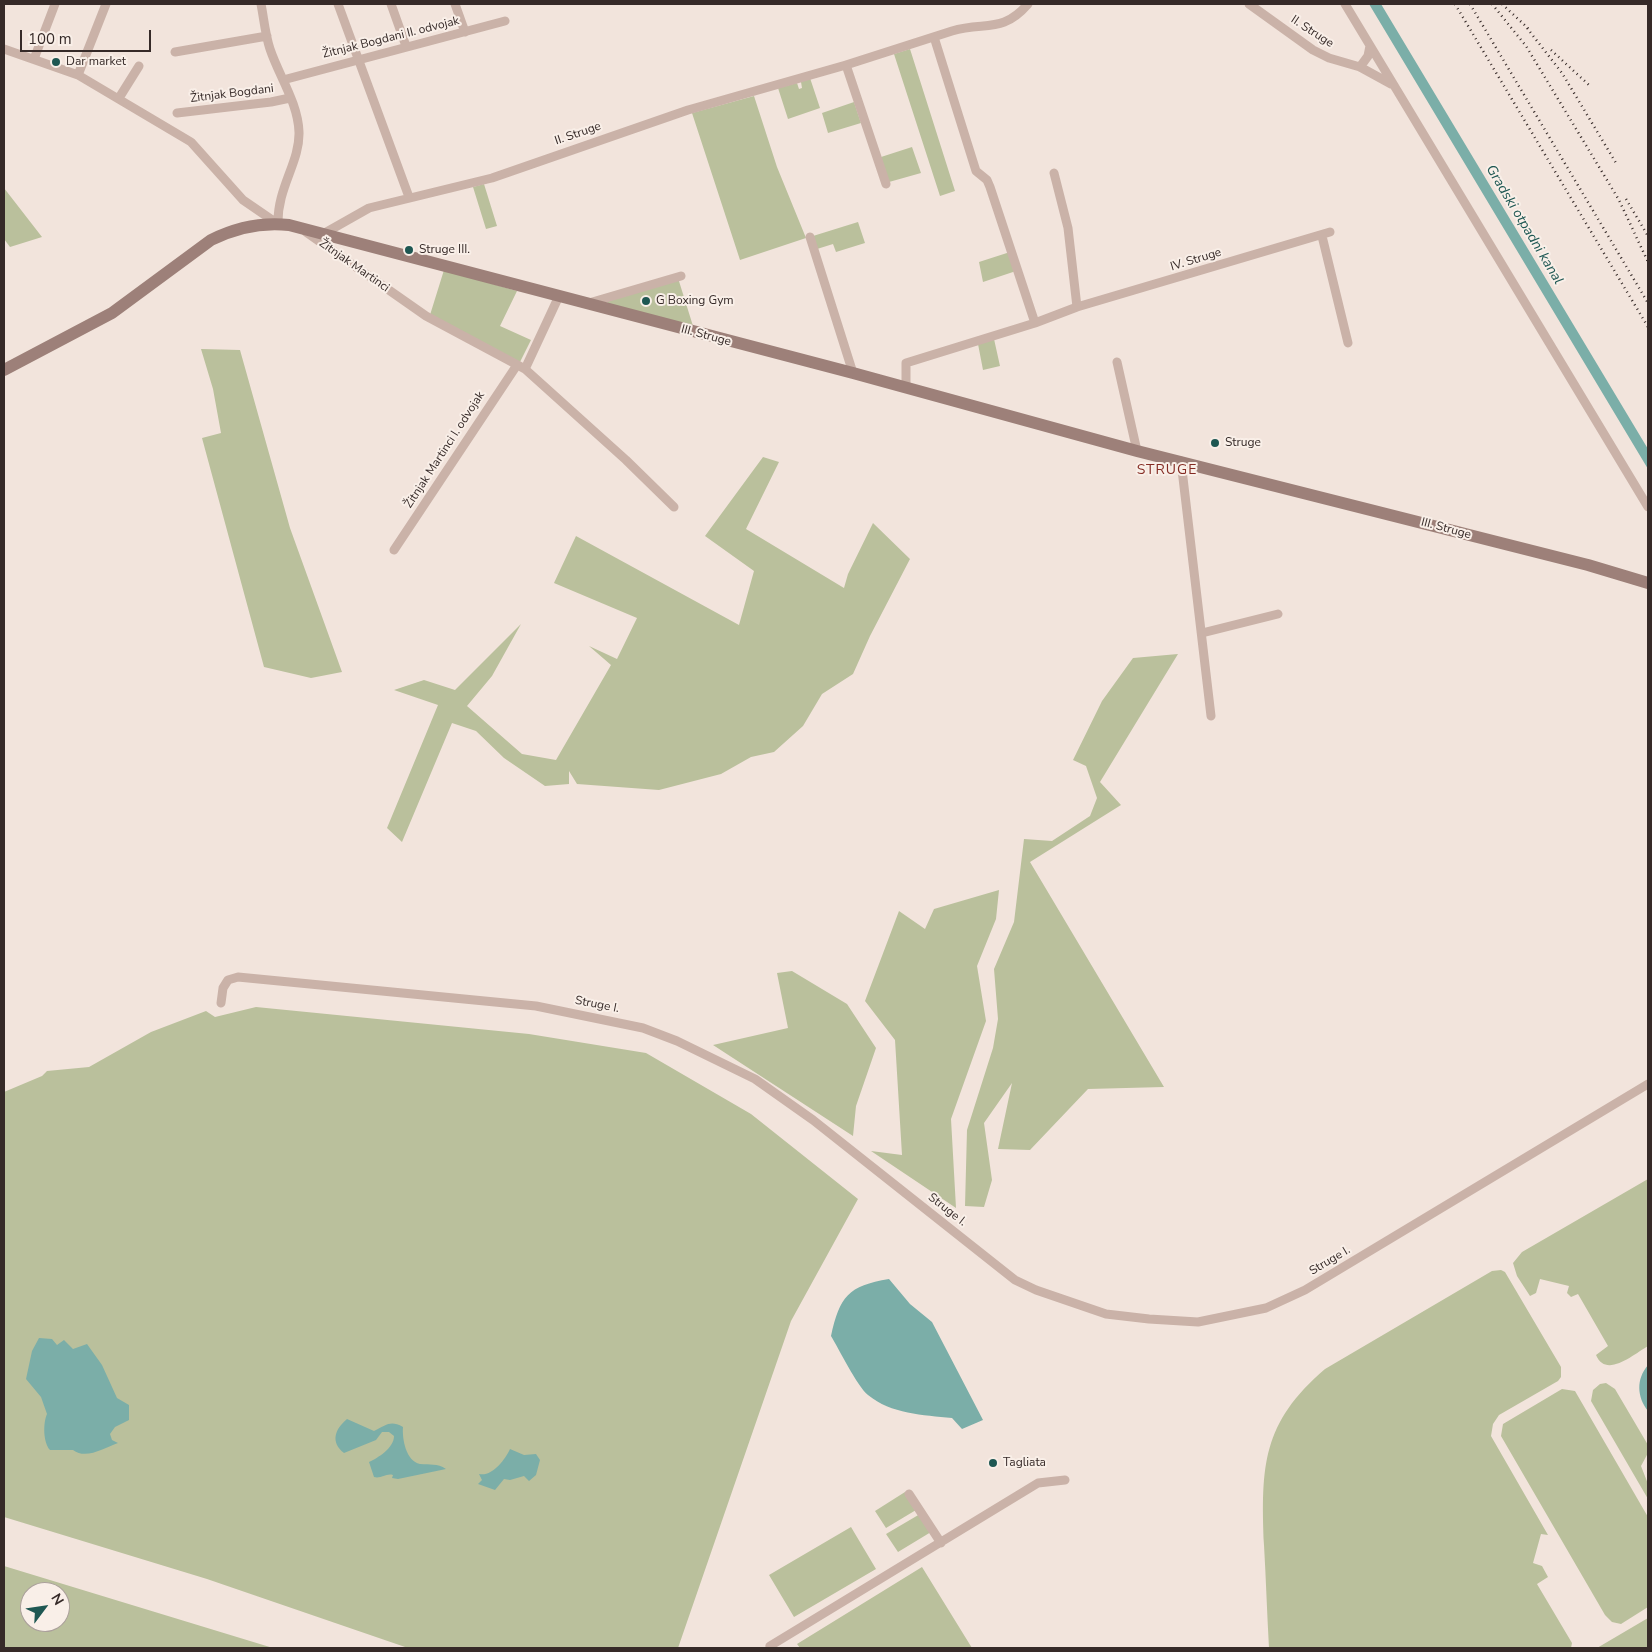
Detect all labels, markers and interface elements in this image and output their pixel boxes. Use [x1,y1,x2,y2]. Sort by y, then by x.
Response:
street label: II. Struge [1288,13,1336,51]
street label: Žitnjak Bogdani II. odvojak [321,14,461,62]
scale bar [22,20,154,52]
text: 100 m [28,29,72,49]
place label: Dar market [66,55,126,69]
marker: Dar market [50,56,62,68]
street label: Žitnjak Bogdani [189,82,275,106]
street label: II. Struge [553,119,603,149]
water label: Gradski otpadni kanal [1482,162,1566,288]
street label: Žitnjak Martinci [316,236,392,296]
place label: Struge III. [419,243,470,257]
marker: Struge III. [403,244,415,256]
street label: IV. Struge [1169,245,1223,275]
place label: G Boxing Gym [656,294,734,308]
marker: G Boxing Gym [640,295,652,307]
street label: III. Struge [679,322,733,350]
street label: Žitnjak Martinci I. odvojak [402,389,488,511]
place label: Struge [1225,436,1261,450]
marker: Struge [1209,437,1221,449]
district label: STRUGE [1136,463,1198,479]
street label: III. Struge [1419,515,1473,543]
street label: Struge I. [574,994,620,1016]
street label: Struge I. [925,1191,969,1229]
street label: Struge I. [1307,1243,1353,1279]
place label: Tagliata [1003,1456,1046,1470]
marker: Tagliata [987,1457,999,1469]
north arrow [20,1582,70,1632]
text: N [47,1590,68,1609]

